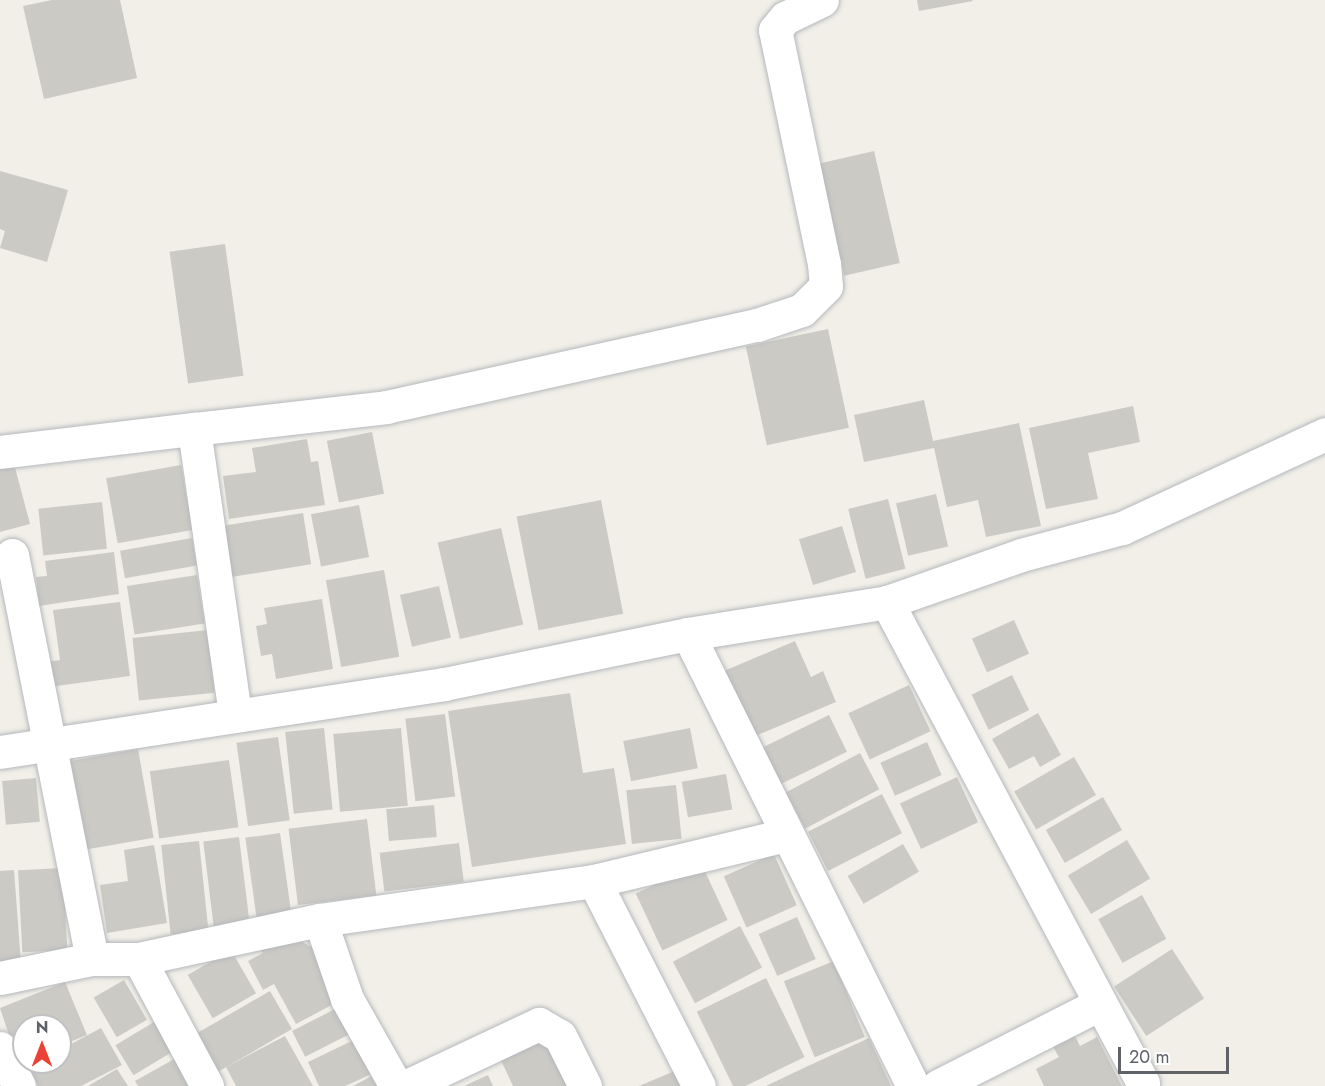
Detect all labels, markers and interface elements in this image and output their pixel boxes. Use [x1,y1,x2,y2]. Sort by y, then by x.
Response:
north arrow [12,1014,72,1074]
text: N [36,1016,48,1039]
scale bar [1121,1035,1232,1073]
text: 20 m [1129,1044,1169,1070]

